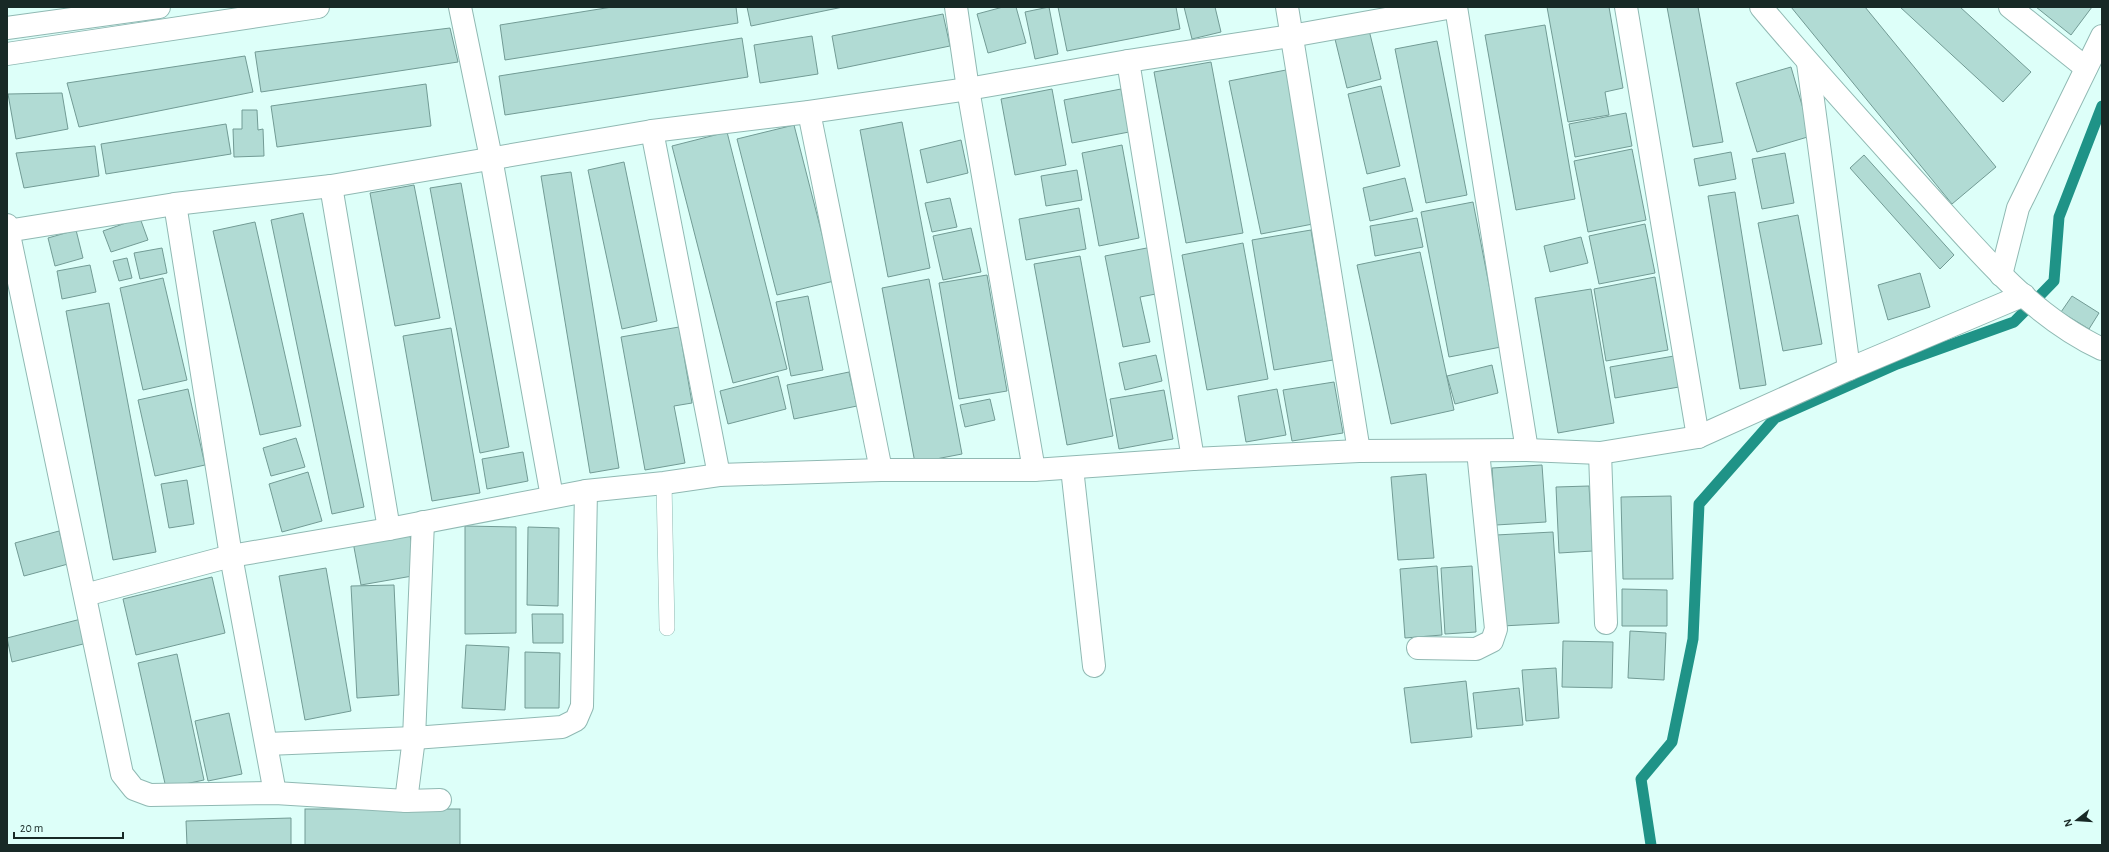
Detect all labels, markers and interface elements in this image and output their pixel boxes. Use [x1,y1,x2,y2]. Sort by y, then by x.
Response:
north arrow [2057,800,2097,840]
scale bar [14,814,123,840]
text: N [2062,818,2074,828]
text: 20 m [20,822,43,834]

